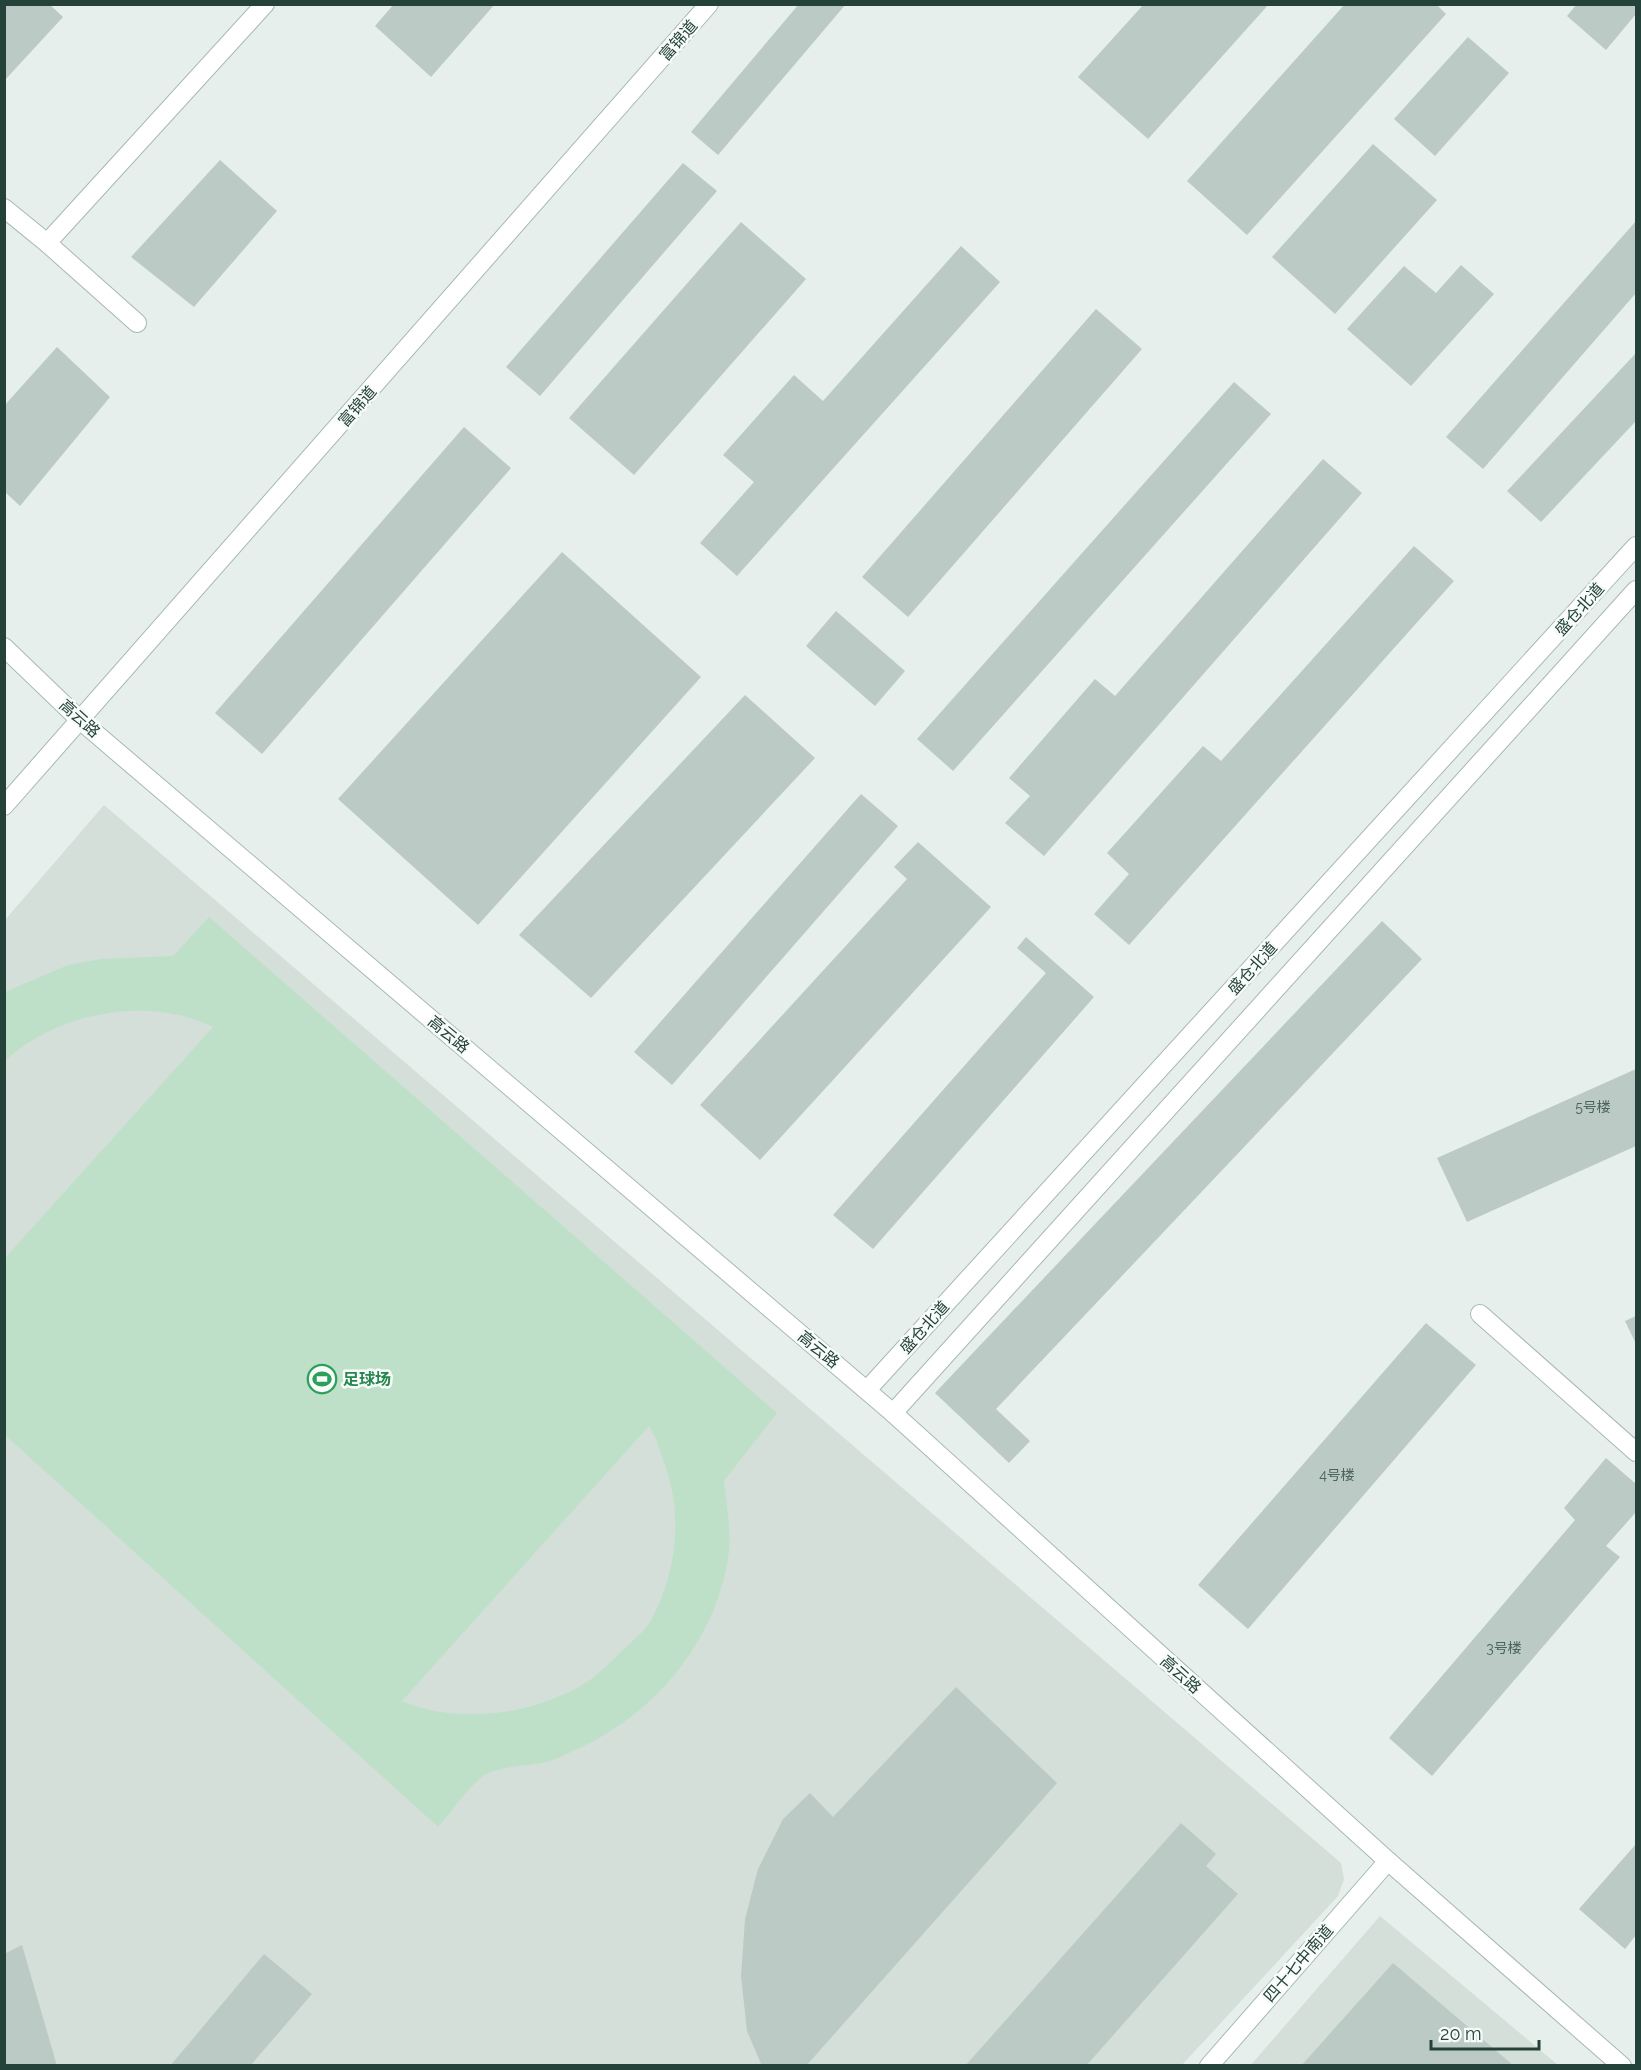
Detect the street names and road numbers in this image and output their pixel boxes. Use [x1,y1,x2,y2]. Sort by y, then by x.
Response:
street label: 富锦道 [655,16,701,65]
street label: 富锦道 [334,382,380,431]
street label: 盛仓北道 [1551,579,1608,639]
street label: 高云路 [55,695,104,741]
street label: 盛仓北道 [1224,938,1281,998]
street label: 高云路 [424,1012,473,1057]
street label: 盛仓北道 [896,1297,953,1357]
street label: 高云路 [794,1327,843,1372]
street label: 高云路 [1156,1651,1205,1697]
street label: 四十七中南道 [1260,1921,1337,2006]

